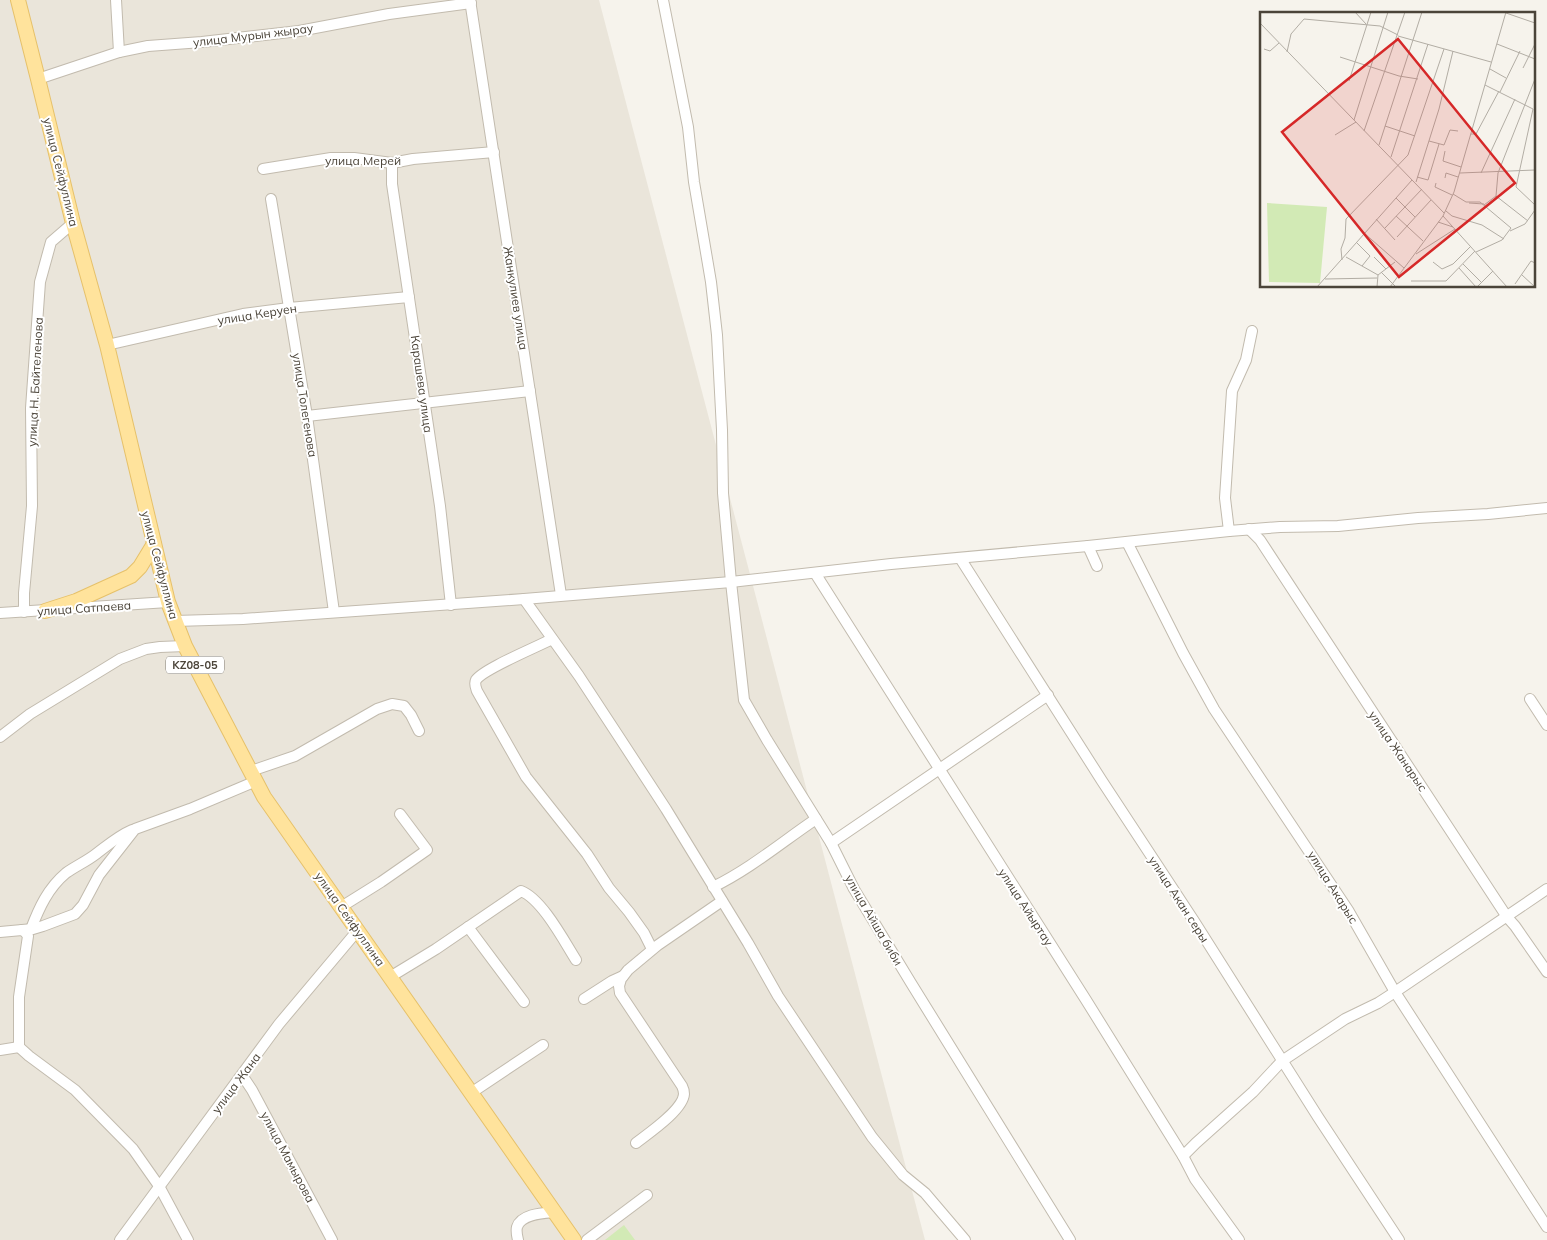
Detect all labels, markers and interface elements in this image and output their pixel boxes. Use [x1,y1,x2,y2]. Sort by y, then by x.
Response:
inset map [1260,12,1534,288]
street label: улица Мурын жырау [192,20,315,50]
street label: улица Сейфуллина [40,116,82,228]
street label: улица Мерей [325,153,401,168]
street label: Жанкулиев улица [500,245,532,351]
street label: улица Керуен [216,300,298,328]
street label: улица Н. Байтеленова [24,317,46,447]
street label: Карашева улица [408,334,436,434]
street label: улица Толегенова [289,352,321,458]
street label: улица Сейфуллина [138,509,182,621]
street label: улица Сатпаева [37,597,131,619]
road number: KZ08-05 [166,656,224,674]
street label: улица Жанарыс [1365,708,1431,794]
street label: улица Акарыс [1305,848,1361,926]
street label: улица Акан серы [1145,853,1213,945]
street label: улица Айыртау [995,865,1057,949]
street label: улица Сейфуллина [312,869,388,969]
street label: улица Айша биби [842,872,906,968]
street label: улица Жана [208,1050,264,1116]
street label: улица Мамырова [258,1109,318,1205]

